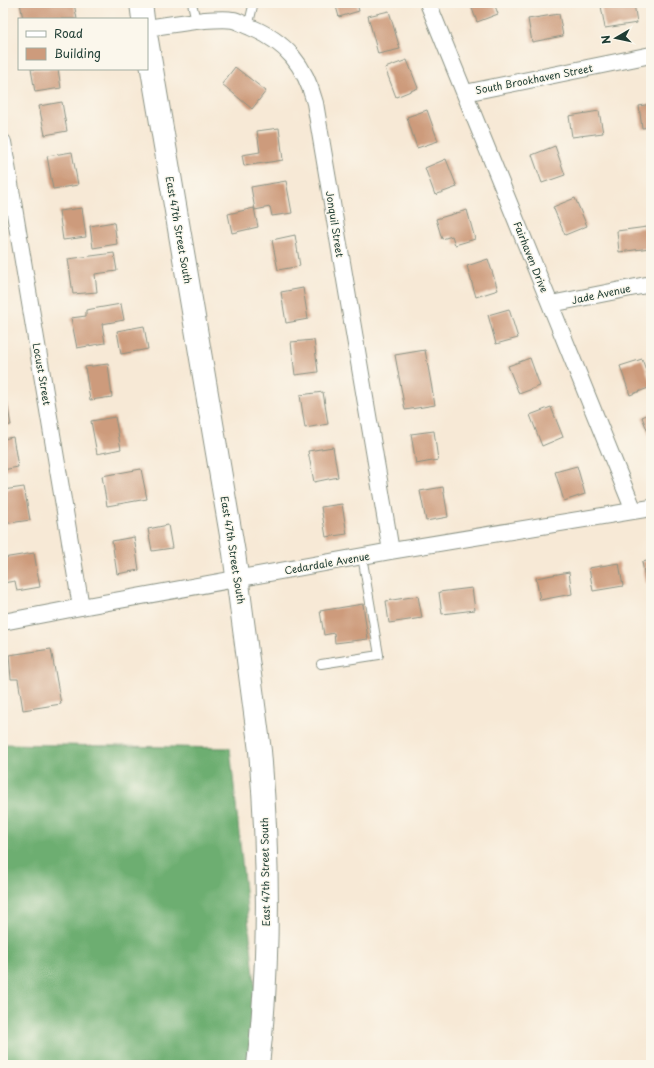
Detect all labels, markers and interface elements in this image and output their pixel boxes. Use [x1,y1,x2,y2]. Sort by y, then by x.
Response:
legend [18,18,148,70]
north arrow [596,18,636,58]
text: Road [54,24,83,42]
text: N [597,34,615,45]
text: Building [54,44,101,62]
street label: South Brookhaven Street [474,60,594,97]
street label: East 47th Street South [163,175,196,285]
street label: Jonquil Street [323,190,348,258]
street label: Fairhaven Drive [510,219,553,295]
street label: Jade Avenue [570,280,632,307]
street label: Locust Street [30,342,55,406]
street label: East 47th Street South [218,495,249,605]
street label: Cedardale Avenue [283,548,371,577]
street label: East 47th Street South [256,817,273,927]

